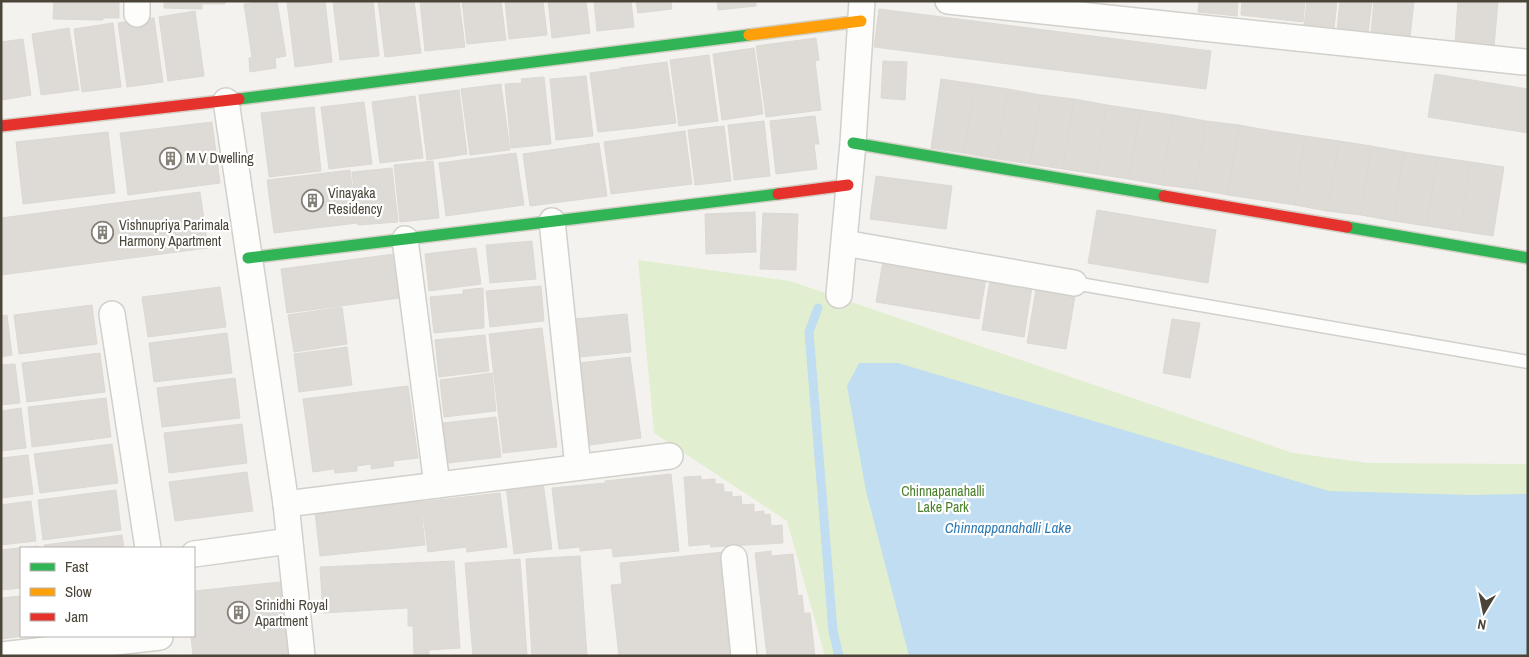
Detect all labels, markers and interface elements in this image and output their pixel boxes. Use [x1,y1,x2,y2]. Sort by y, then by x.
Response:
building icon: M V Dwelling [158,146,182,170]
place label: M V Dwelling [186,149,254,167]
place label: Vinayaka Residency [328,184,382,218]
building icon: Vinayaka Residency [300,189,324,213]
place label: Vishnupriya Parimala Harmony Apartment [119,216,230,250]
building icon: Vishnupriya Parimala Harmony Apartment [91,221,115,245]
park label: Chinnapanahalli Lake Park [901,482,985,516]
water label: Chinnappanahalli Lake [945,517,1071,538]
legend [20,547,195,637]
text: Fast [65,556,89,577]
text: Slow [65,581,92,602]
north arrow [1459,587,1509,637]
place label: Srinidhi Royal Apartment [254,596,328,630]
building icon: Srinidhi Royal Apartment [227,601,251,625]
text: Jam [65,606,88,627]
text: N [1476,615,1487,634]

